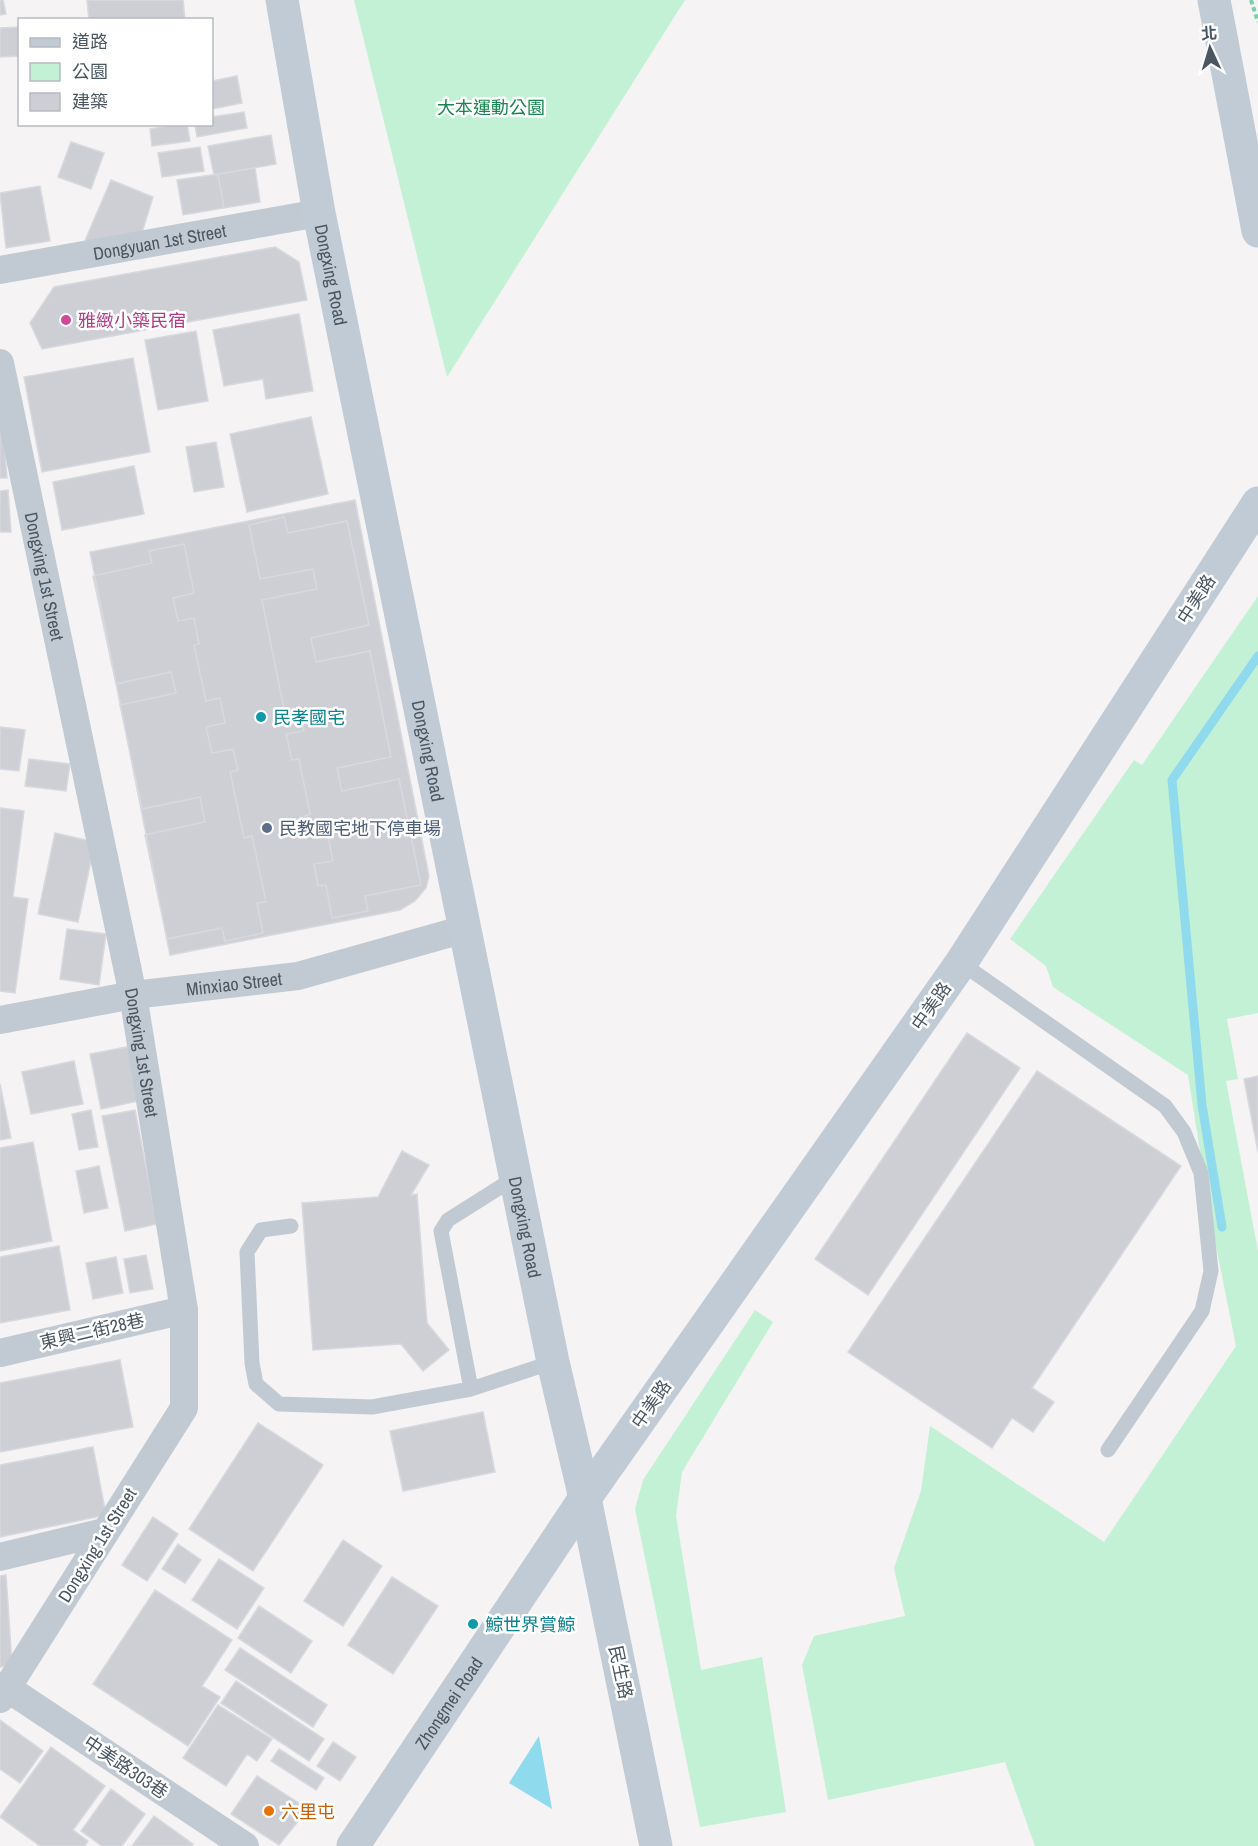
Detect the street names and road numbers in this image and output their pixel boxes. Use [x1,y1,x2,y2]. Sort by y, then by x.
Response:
street label: Dongyuan 1st Street [91,217,228,266]
street label: Dongxing Road [309,222,354,327]
street label: Dongxing 1st Street [19,510,71,643]
street label: 中美路 [1171,570,1221,628]
street label: Dongxing Road [406,698,451,804]
street label: Minxiao Street [185,965,283,1001]
street label: 中美路 [905,977,957,1035]
street label: Dongxing 1st Street [119,985,165,1119]
street label: Dongxing Road [503,1174,548,1280]
street label: 東興二街28巷 [37,1307,147,1355]
street label: 中美路 [625,1375,677,1433]
street label: Dongxing 1st Street [52,1483,142,1607]
street label: 民生路 [603,1643,639,1701]
street label: Zhongmei Road [409,1652,488,1754]
street label: 中美路303巷 [79,1730,173,1804]

